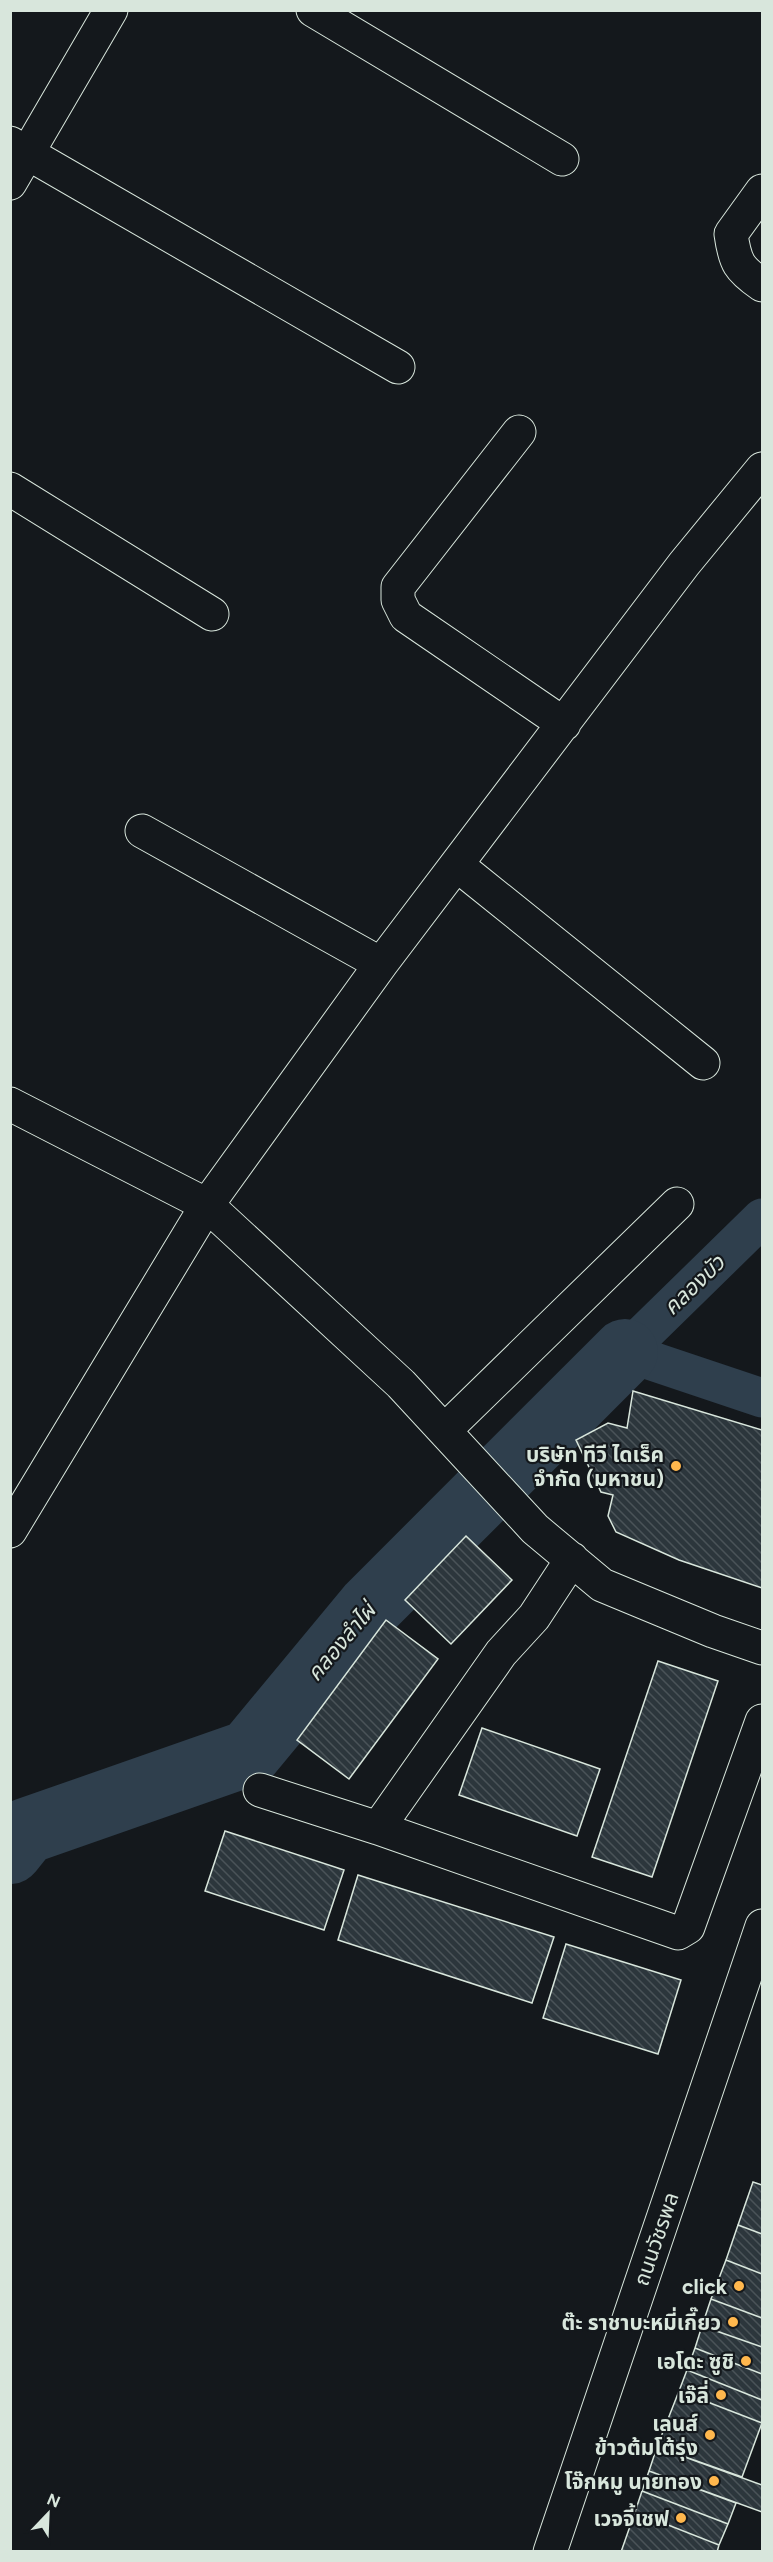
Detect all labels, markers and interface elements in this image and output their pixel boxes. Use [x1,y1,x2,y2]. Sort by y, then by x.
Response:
water label: คลองบัว [658,1249,731,1321]
place label: บริษัท ทีวี ไดเร็ค จำกัด (มหาชน) [526,1442,664,1491]
marker: บริษัท ทีวี ไดเร็ค จำกัด (มหาชน) [669,1459,683,1473]
water label: คลองลำไผ่ [301,1595,383,1686]
street label: ถนนวัชรพล [628,2189,684,2289]
place label: click [682,2274,728,2299]
marker: click [732,2279,746,2293]
place label: ต๊ะ ราชาบะหมี่เกี๊ยว [561,2307,721,2335]
marker: ต๊ะ ราชาบะหมี่เกี๊ยว [726,2315,740,2329]
place label: เอโดะ ซูชิ [656,2349,734,2375]
marker: เอโดะ ซูชิ [739,2354,753,2368]
place label: เจ๊ลี่ [678,2380,709,2408]
marker: เจ๊ลี่ [714,2388,728,2402]
place label: เลนส์ ข้าวต้มโต้รุ่ง [595,2411,698,2461]
marker: เลนส์ ข้าวต้มโต้รุ่ง [703,2428,717,2442]
place label: โจ๊กหมู นายทอง [565,2469,702,2495]
marker: โจ๊กหมู นายทอง [707,2474,721,2488]
north arrow [18,2484,78,2544]
text: N [44,2489,63,2512]
place label: เวจจี้เชฟ [594,2503,669,2531]
marker: เวจจี้เชฟ [674,2511,688,2525]

